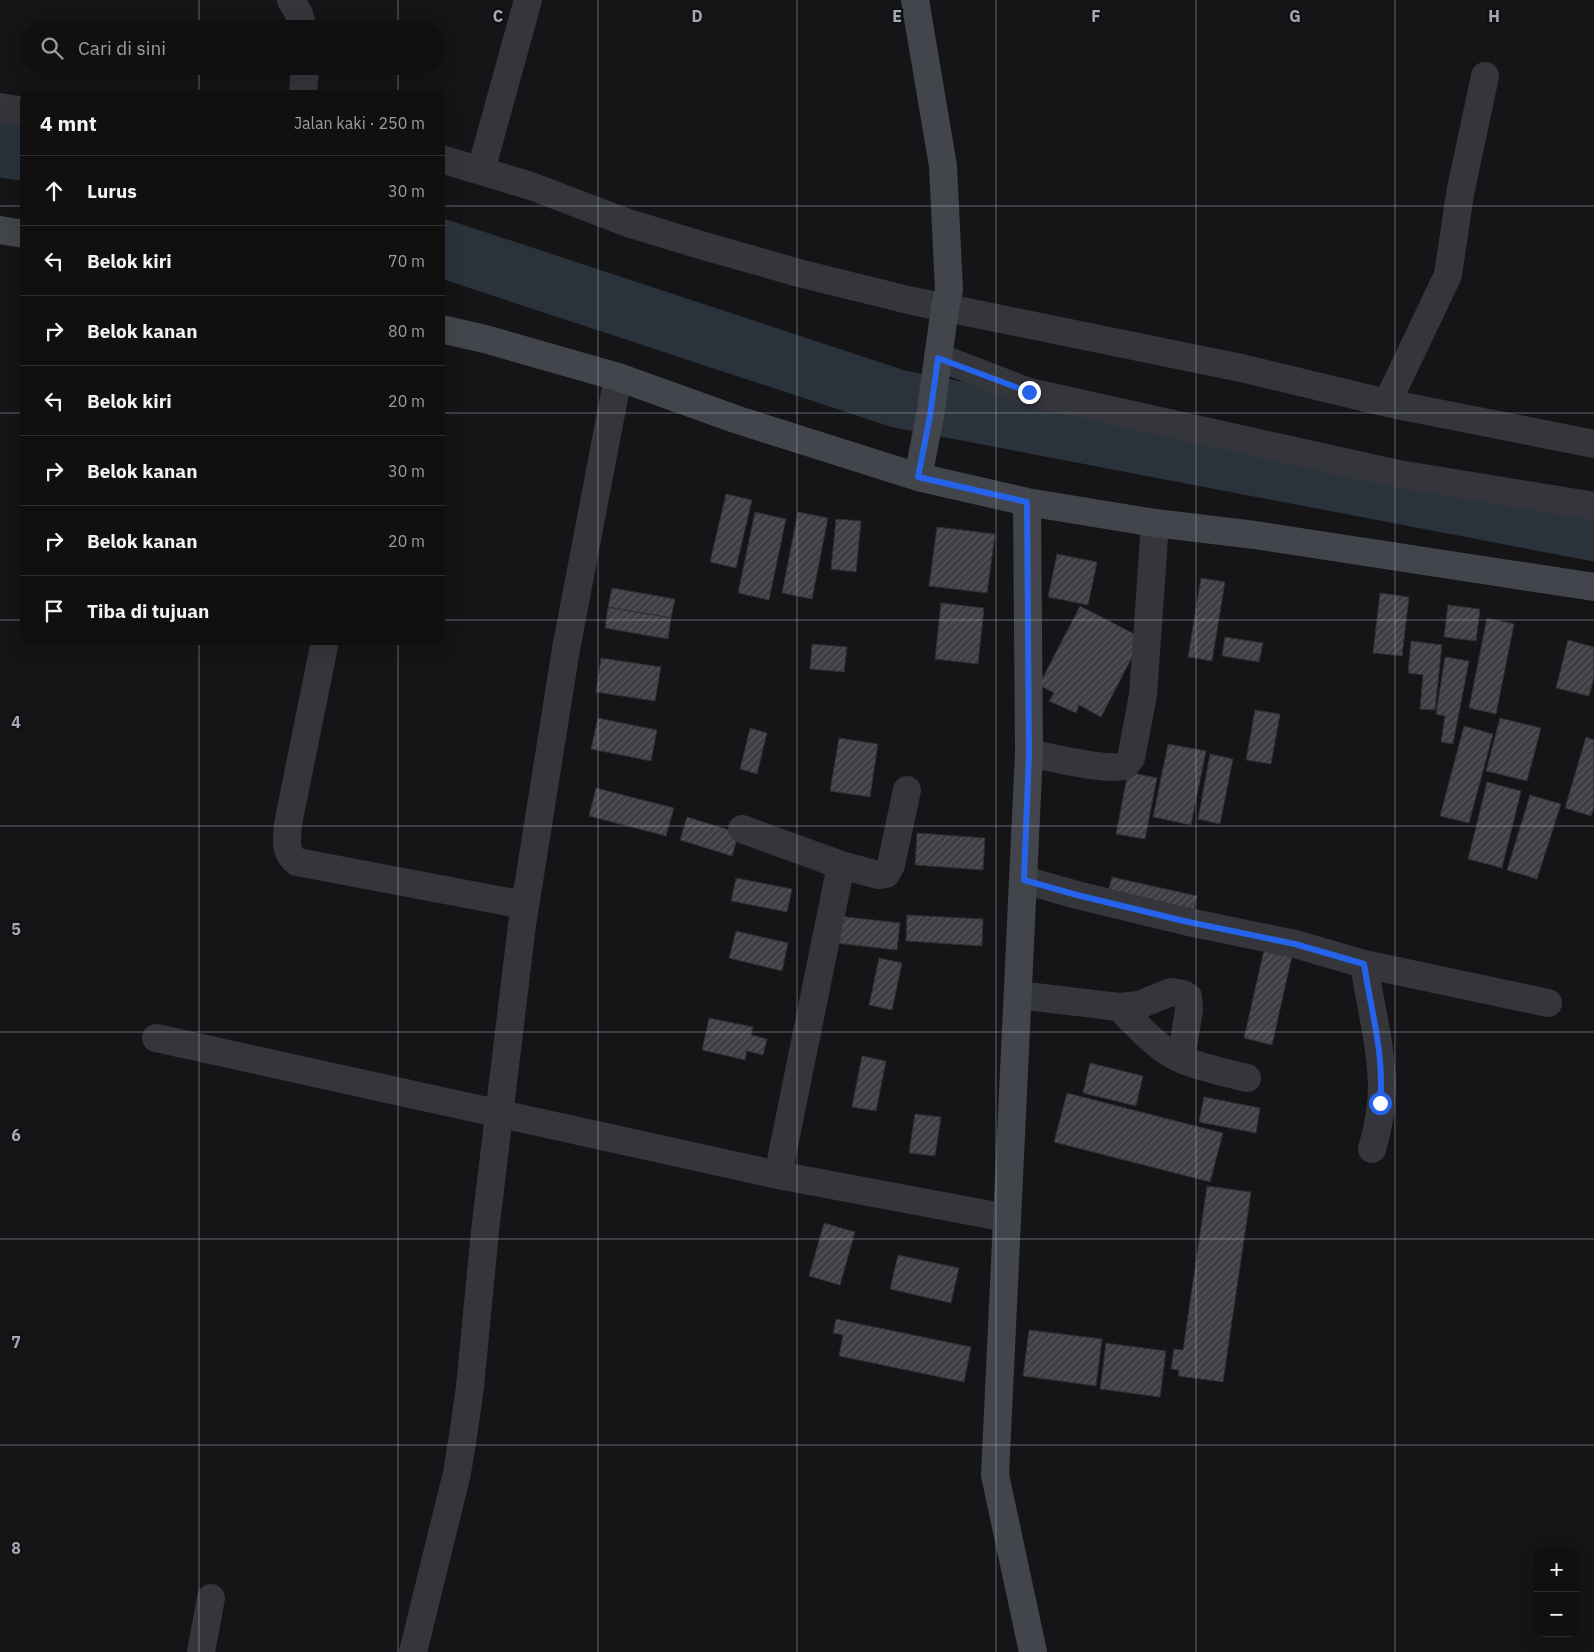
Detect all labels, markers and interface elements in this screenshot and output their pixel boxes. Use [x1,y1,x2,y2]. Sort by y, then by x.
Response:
text: C [493,6,503,26]
text: D [691,6,703,26]
text: E [892,6,902,26]
text: F [1091,6,1101,26]
text: G [1289,6,1301,26]
text: H [1488,6,1500,26]
search box [20,20,445,75]
icon: search [38,34,66,62]
text: Cari di sini [78,36,166,60]
text: 4 mnt [40,109,97,137]
text: Jalan kaki · 250 m [294,113,425,133]
icon: ahead [40,177,68,205]
text: Lurus [87,179,137,203]
text: 30 m [388,181,425,201]
icon: left [40,247,68,275]
text: Belok kiri [87,249,172,273]
text: 70 m [388,251,425,271]
icon: right [40,317,68,345]
text: Belok kanan [87,319,198,343]
text: 80 m [388,321,425,341]
route end [1018,381,1041,404]
icon: left [40,387,68,415]
text: Belok kiri [87,389,172,413]
text: 20 m [388,391,425,411]
icon: right [40,457,68,485]
text: Belok kanan [87,459,198,483]
text: 30 m [388,461,425,481]
icon: right [40,527,68,555]
text: Belok kanan [87,529,198,553]
text: 20 m [388,531,425,551]
icon: arrive [40,597,68,625]
text: Tiba di tujuan [87,599,209,623]
text: 4 [11,712,21,732]
text: 5 [11,919,21,939]
route start [1369,1092,1392,1115]
text: 6 [11,1125,21,1145]
text: 7 [11,1332,21,1352]
text: 8 [11,1538,21,1558]
map controls [1534,1547,1579,1637]
button: + [1534,1547,1579,1592]
button: − [1534,1592,1579,1637]

